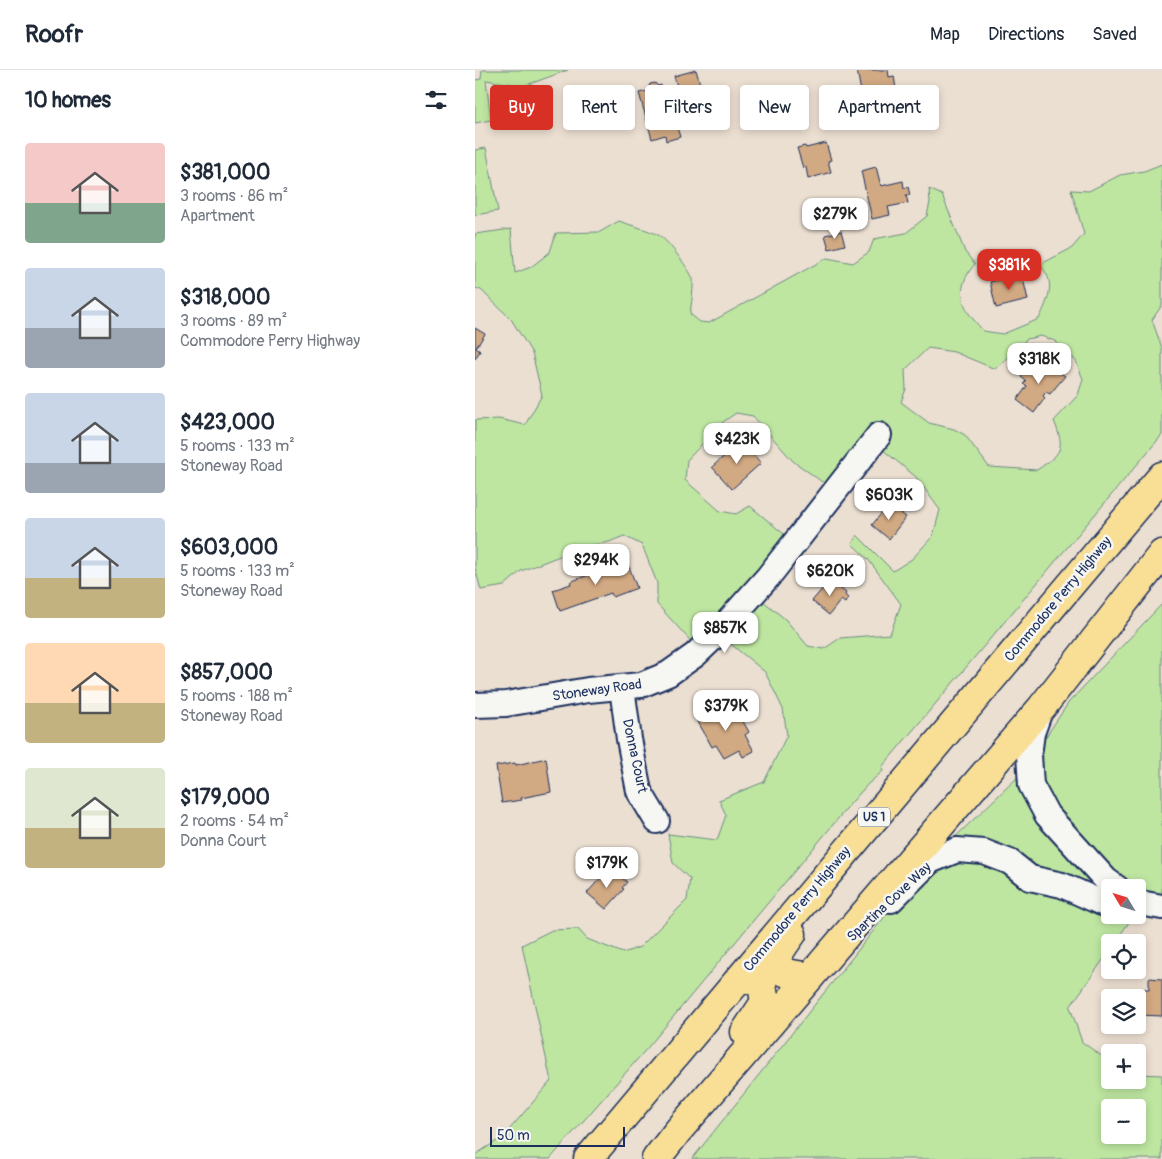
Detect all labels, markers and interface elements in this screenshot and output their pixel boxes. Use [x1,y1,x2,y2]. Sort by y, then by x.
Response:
text: Roofr [25,20,83,49]
text: Map [930,23,960,46]
text: Directions [988,23,1064,46]
text: Saved [1092,23,1137,46]
chip: Buy [490,85,553,130]
chip: Rent [563,85,635,130]
chip: Filters [645,85,730,130]
chip: New [740,85,809,130]
chip: Apartment [819,85,939,130]
icon: filters [422,86,450,114]
text: 10 homes [25,87,111,114]
text: $381,000 [180,159,270,186]
icon: home [65,163,125,223]
text: 3 rooms · 86 m² [180,186,288,206]
pin: $279K [800,198,870,240]
text: $279K [813,204,857,224]
text: Apartment [180,206,255,226]
pin: $381K [974,248,1044,291]
text: $381K [988,255,1030,275]
text: $318,000 [180,284,270,311]
icon: home [65,288,125,348]
text: 3 rooms · 89 m² [180,311,287,331]
text: Commodore Perry Highway [180,331,360,351]
pin: $318K [1004,342,1074,385]
text: $318K [1018,349,1060,369]
text: $423,000 [180,409,275,436]
icon: home [65,413,125,473]
pin: $423K [702,422,772,465]
text: $423K [715,429,760,449]
text: 5 rooms · 133 m² [180,436,295,456]
text: Stoneway Road [180,456,283,476]
pin: $603K [854,478,924,521]
text: $603K [865,485,913,505]
street label: Commodore Perry Highway [1001,533,1115,665]
text: $603,000 [180,534,278,561]
icon: home [65,538,125,598]
pin: $294K [561,544,631,586]
text: $294K [574,550,618,570]
pin: $620K [795,554,865,597]
text: 5 rooms · 133 m² [180,561,295,581]
text: $620K [806,561,854,581]
text: Stoneway Road [180,581,283,601]
pin: $857K [690,612,760,654]
text: $857K [703,618,747,638]
text: $857,000 [180,659,273,686]
icon: home [65,663,125,723]
street label: Stoneway Road [551,675,643,705]
text: 5 rooms · 188 m² [180,686,293,706]
pin: $379K [691,690,761,732]
text: $379K [704,696,748,716]
text: Stoneway Road [180,706,283,726]
street label: Donna Court [619,717,651,795]
text: $179,000 [180,784,270,811]
icon: home [65,788,125,848]
road number: US 1 [858,808,890,826]
text: 2 rooms · 54 m² [180,811,289,831]
text: Donna Court [180,831,266,851]
street label: Commodore Perry Highway [740,843,854,975]
pin: $179K [572,846,642,889]
text: $179K [586,853,628,873]
street label: Spartina Cove Way [843,859,935,945]
north arrow [1101,879,1146,924]
map controls [1101,879,1146,1144]
button: locate [1101,934,1146,979]
button: layers [1101,989,1146,1034]
button: + [1101,1044,1146,1089]
button: − [1101,1099,1146,1144]
scale bar [490,1124,625,1147]
text: 50 m [497,1127,530,1144]

